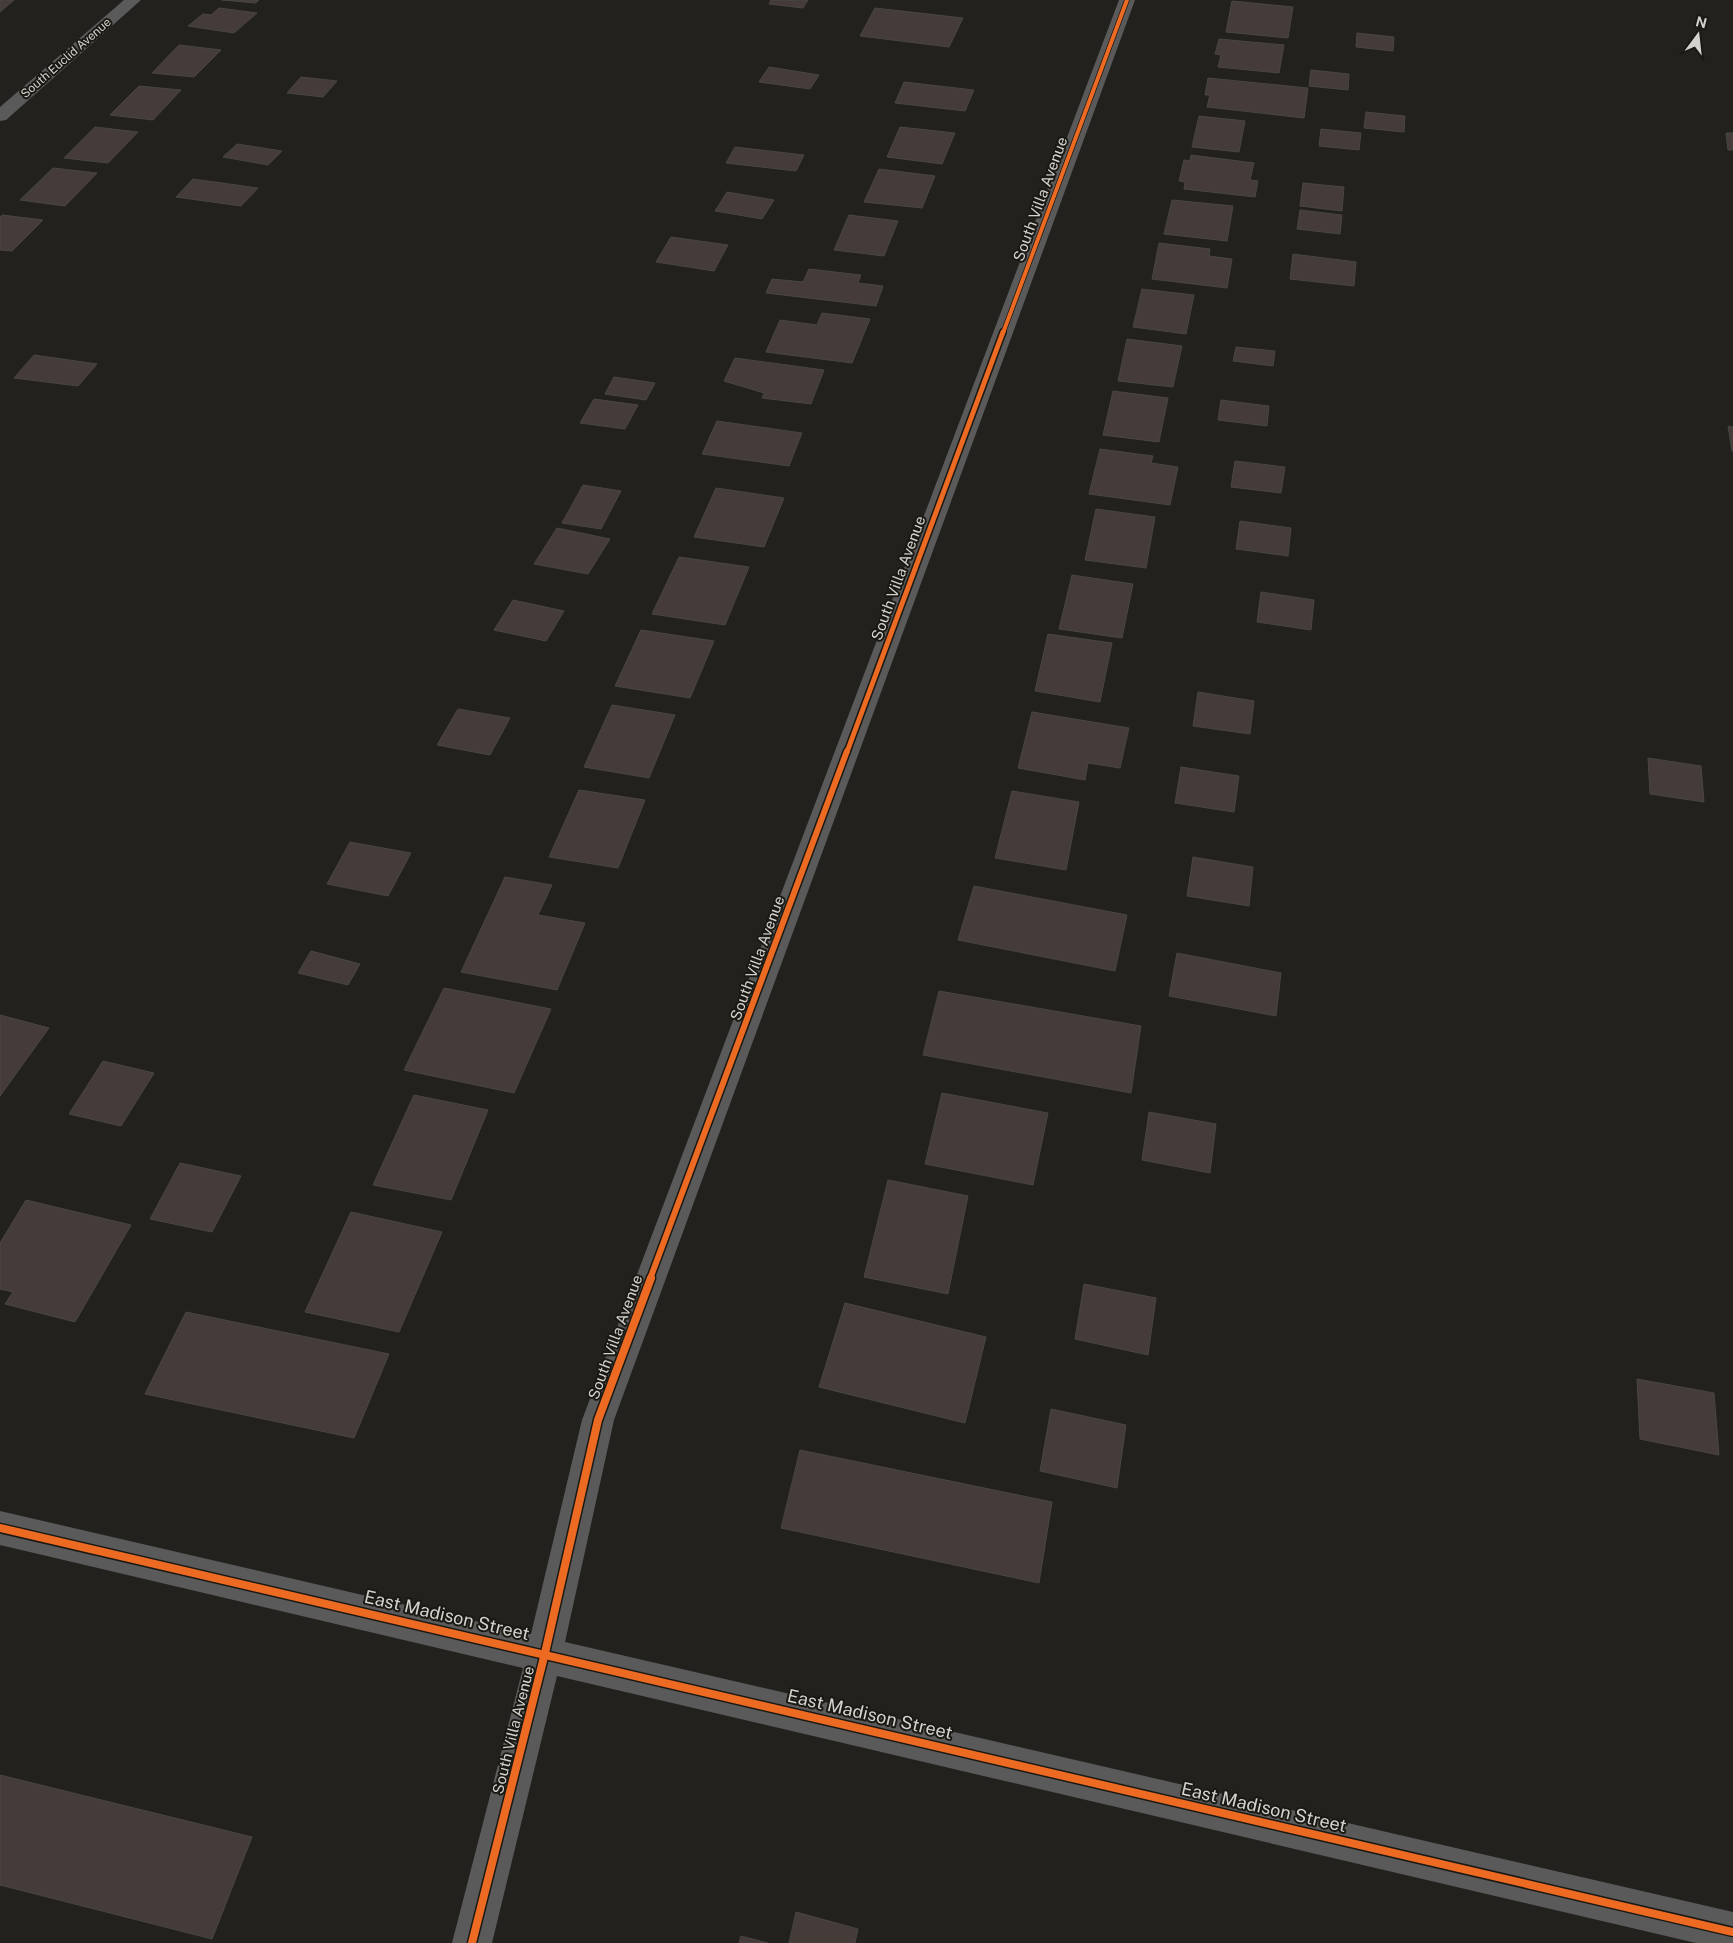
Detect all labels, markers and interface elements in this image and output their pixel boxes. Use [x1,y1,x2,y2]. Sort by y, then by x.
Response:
north arrow [1673,10,1723,60]
text: N [1694,13,1709,32]
street label: South Euclid Avenue [18,15,114,101]
street label: South Villa Avenue [1010,134,1070,264]
street label: South Villa Avenue [868,513,928,643]
street label: South Villa Avenue [727,893,787,1023]
street label: South Villa Avenue [585,1272,645,1402]
street label: East Madison Street [362,1586,532,1644]
street label: South Villa Avenue [489,1664,537,1796]
street label: East Madison Street [785,1685,955,1743]
street label: East Madison Street [1179,1778,1349,1836]

